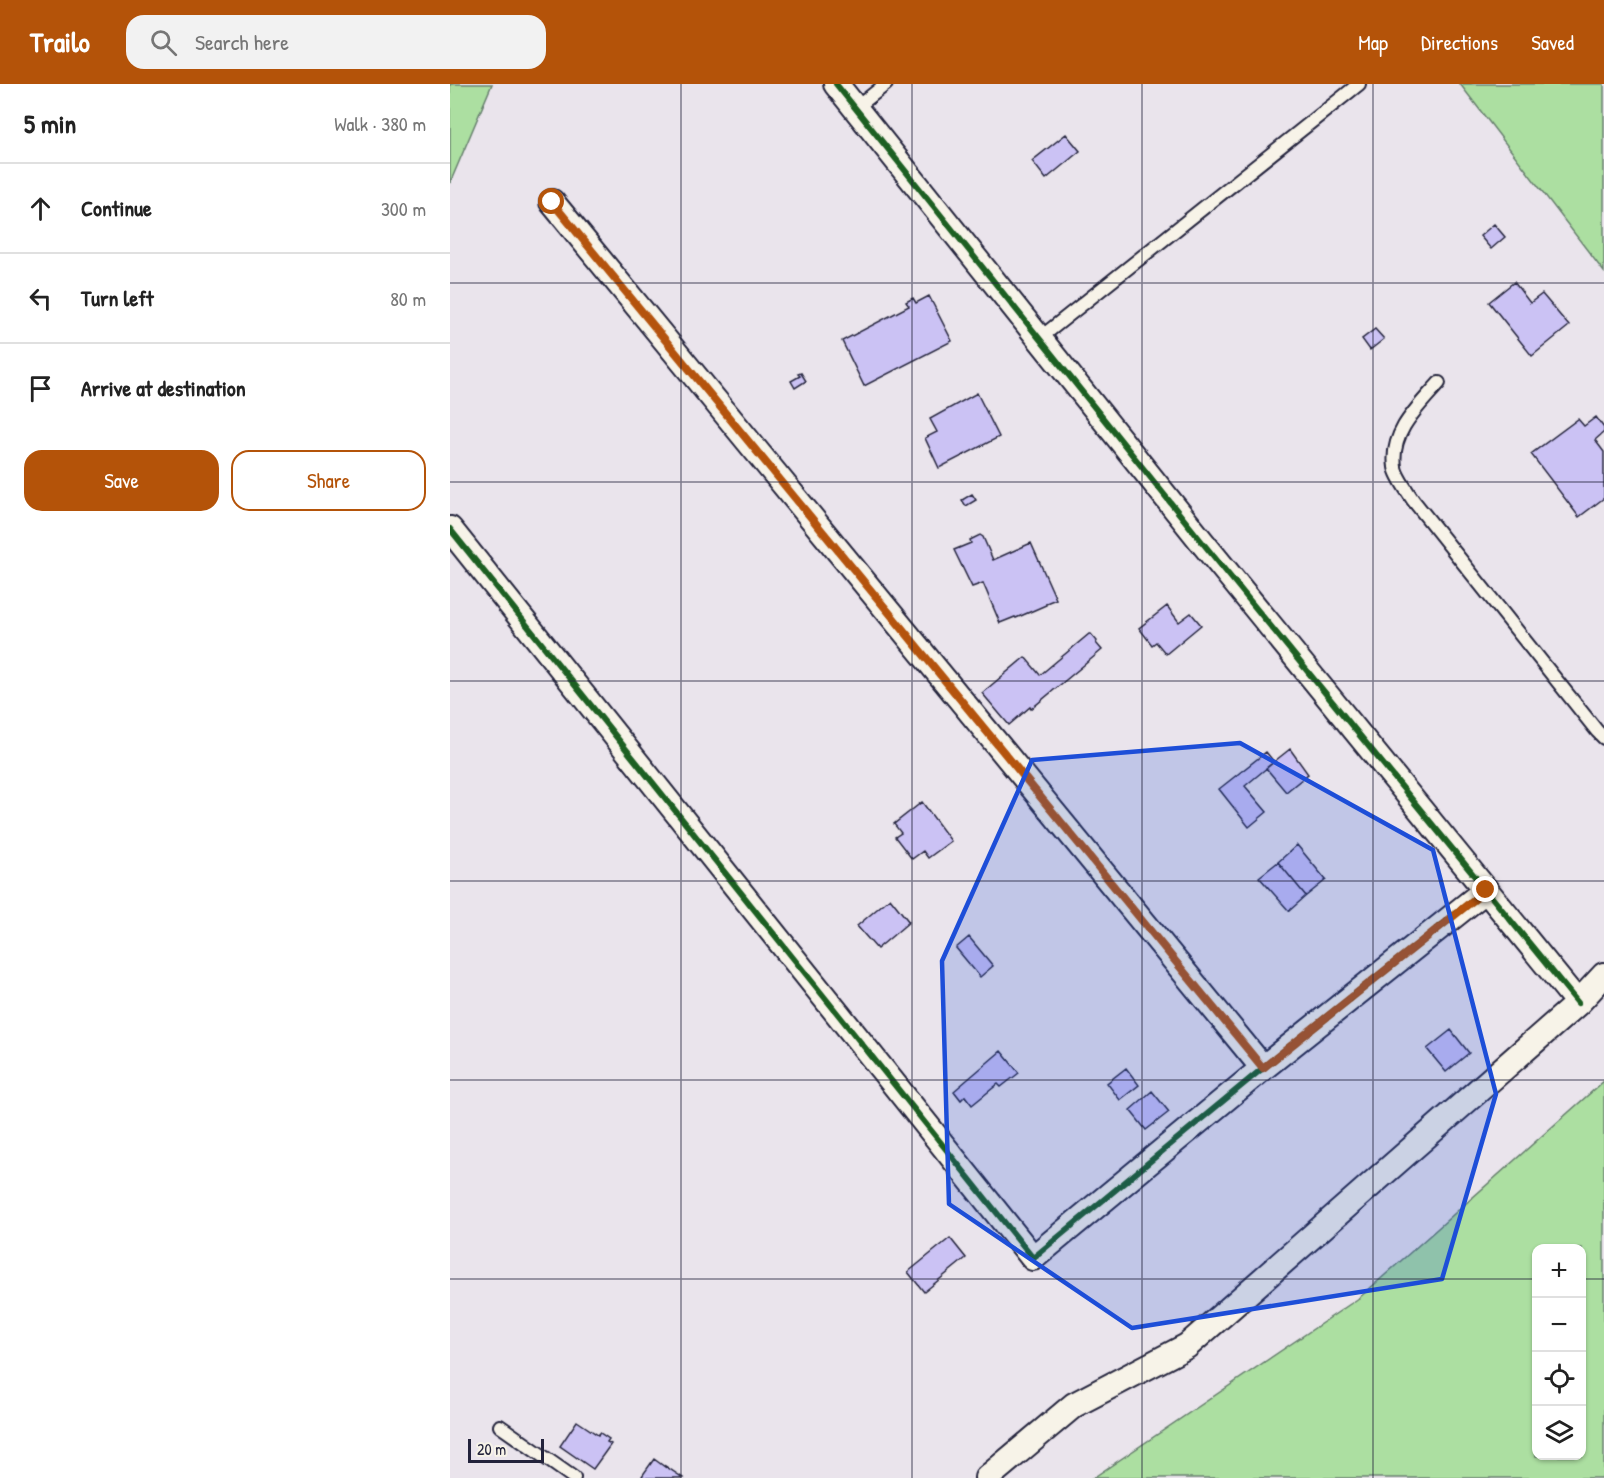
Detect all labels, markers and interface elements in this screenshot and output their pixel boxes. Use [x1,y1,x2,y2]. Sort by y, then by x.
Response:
search box [126,15,546,69]
text: Trailo [30,23,90,61]
icon: search [147,26,180,59]
text: Search here [195,27,289,57]
text: Map [1358,28,1388,57]
text: Directions [1421,28,1498,57]
text: Saved [1531,28,1574,57]
text: 5 min [24,106,76,141]
text: Walk · 380 m [334,110,426,137]
route start [538,188,564,214]
icon: ahead [24,192,57,225]
text: Continue [81,193,152,223]
text: 300 m [381,195,426,222]
icon: left [24,282,57,315]
text: Turn left [81,283,154,313]
text: 80 m [390,285,426,312]
icon: arrive [24,372,57,405]
text: Arrive at destination [81,373,246,403]
button: Save [24,450,219,511]
button: Share [231,450,426,511]
route end [1472,876,1498,902]
map controls [1532,1244,1586,1460]
button: + [1532,1244,1586,1298]
button: − [1532,1298,1586,1352]
button: locate [1532,1352,1586,1406]
button: layers [1532,1406,1586,1460]
scale bar [468,1436,544,1464]
text: 20 m [477,1438,506,1460]

